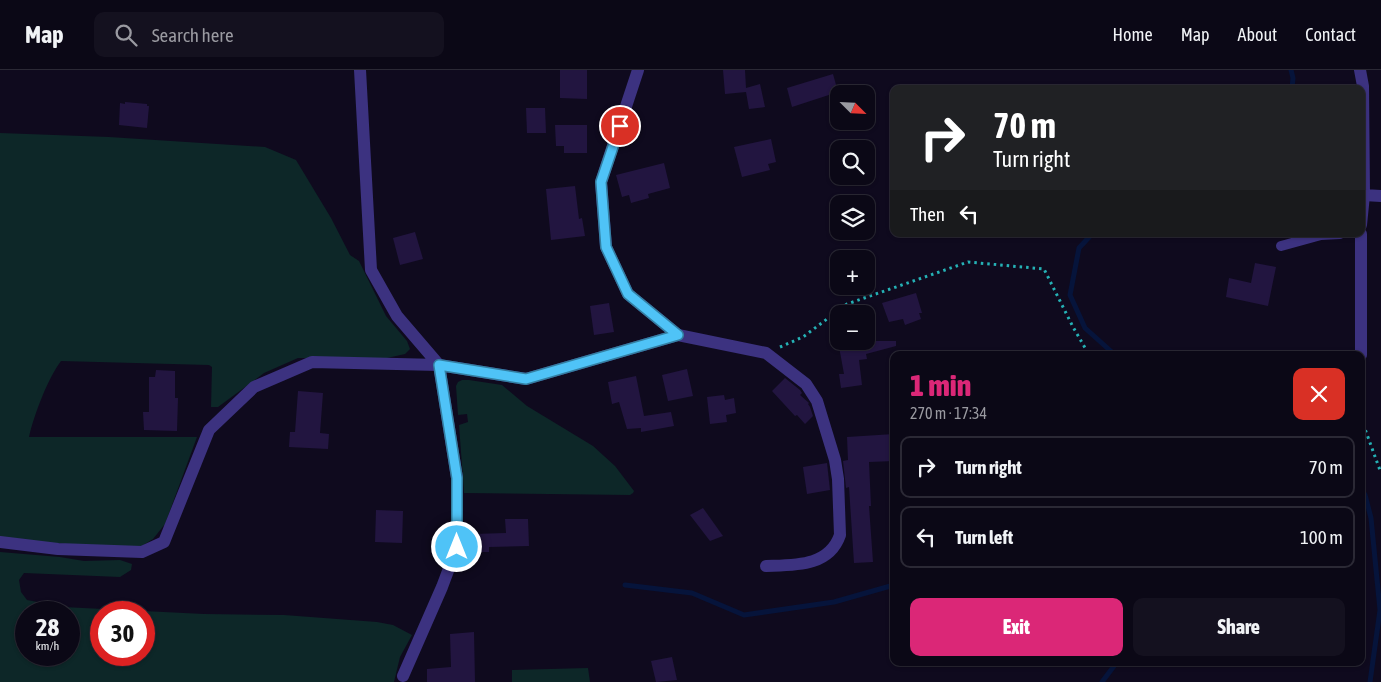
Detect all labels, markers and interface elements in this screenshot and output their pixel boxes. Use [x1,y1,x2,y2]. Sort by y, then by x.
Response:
search box [94,12,444,57]
text: Map [25,21,64,48]
icon: search [112,21,140,49]
text: Search here [152,24,234,46]
text: Home [1113,24,1153,45]
text: Map [1181,24,1210,45]
text: About [1238,24,1277,45]
text: Contact [1305,24,1356,45]
north arrow [830,85,875,130]
map controls [830,85,875,350]
pin [599,105,641,147]
icon: right [910,105,975,170]
text: 70 m [993,105,1056,145]
icon: arrive [606,112,634,140]
button: search [830,140,875,185]
text: Turn right [993,146,1070,172]
button: layers [830,195,875,240]
icon: left [955,200,983,228]
text: Then [910,203,945,225]
button: + [830,250,875,295]
button: − [830,305,875,350]
text: 1 min [910,368,971,402]
button: close [1293,368,1345,420]
text: 270 m · 17:34 [910,404,987,422]
icon: right [912,453,940,481]
text: Turn right [955,456,1022,478]
text: 70 m [1309,456,1343,478]
position arrow [430,520,482,572]
icon: left [912,523,940,551]
text: Turn left [955,526,1013,548]
text: 100 m [1300,526,1343,548]
button: Exit [910,598,1123,656]
button: Share [1133,598,1345,656]
speed limit sign: 30 [90,601,155,666]
text: 28 [36,613,59,641]
text: km/h [36,639,59,653]

